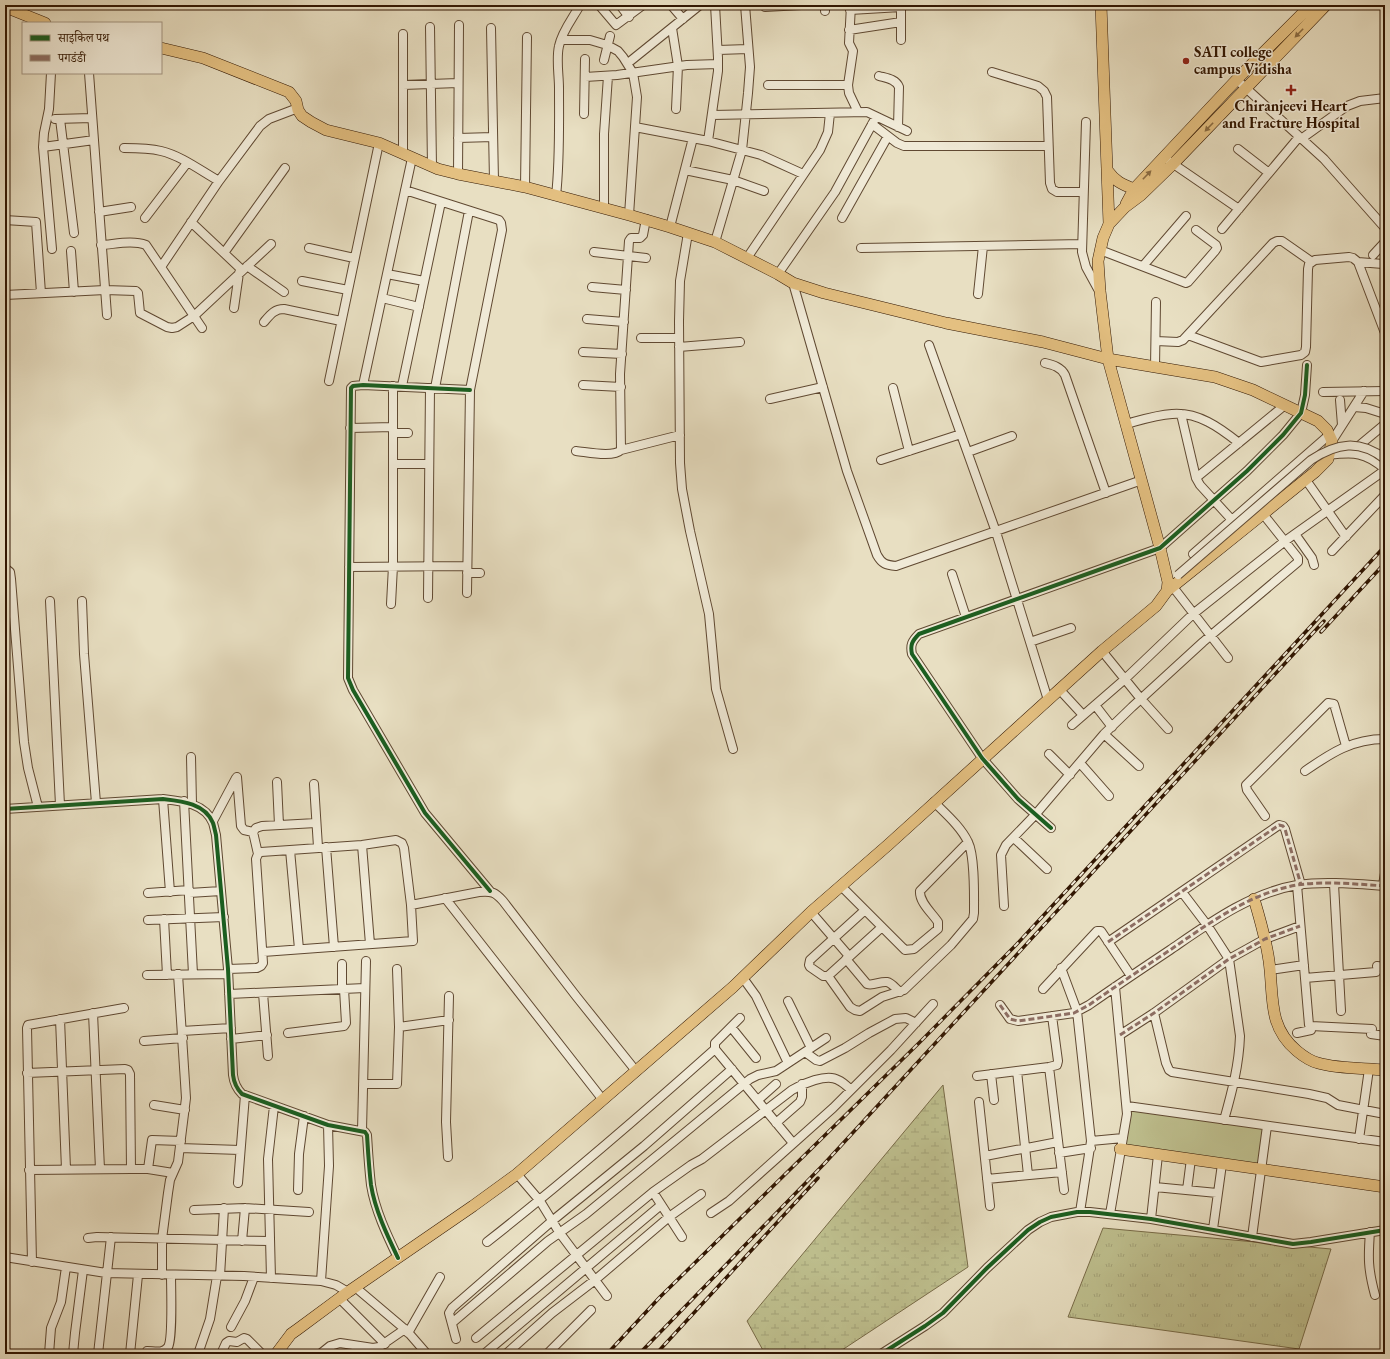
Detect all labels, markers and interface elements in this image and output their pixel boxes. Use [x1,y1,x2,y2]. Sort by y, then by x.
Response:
legend [22,22,162,74]
one-way arrow [1295,28,1304,38]
text: साइकिल पथ [57,30,110,46]
place label: SATI college campus Vidisha [1194,42,1292,78]
text: पगडंडी [57,50,87,66]
marker: SATI college campus Vidisha [1181,56,1191,66]
marker: Chiranjeevi Heart and Fracture Hospital [1285,84,1297,96]
place label: Chiranjeevi Heart and Fracture Hospital [1222,96,1361,132]
one-way arrow [1204,122,1214,132]
one-way arrow [1142,170,1152,180]

